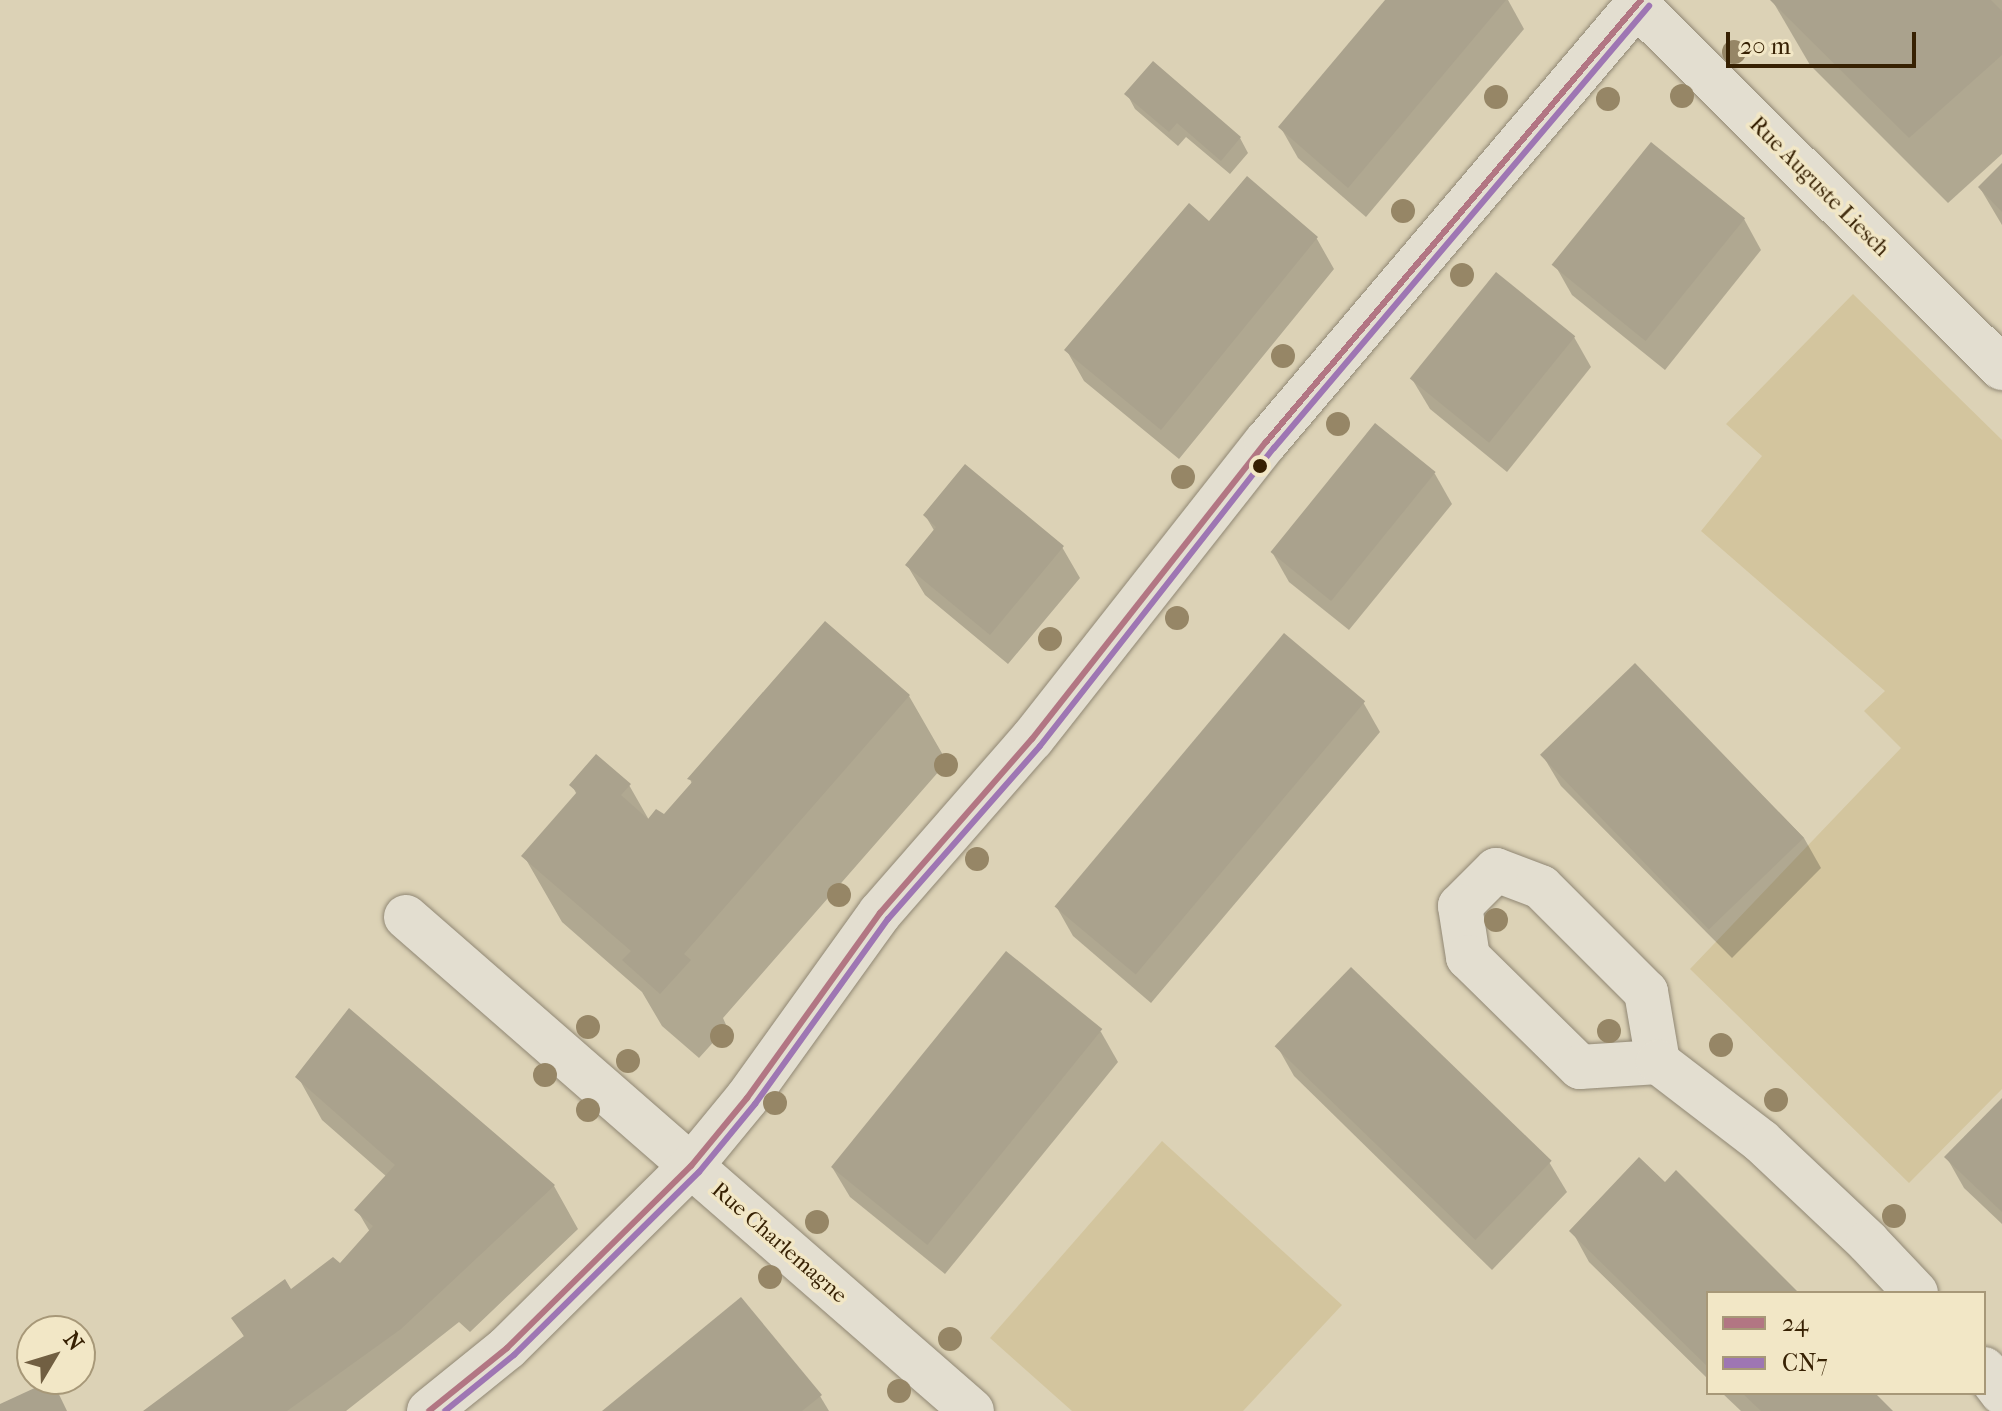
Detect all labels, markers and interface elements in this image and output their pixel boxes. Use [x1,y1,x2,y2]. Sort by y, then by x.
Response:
scale bar [1730,16,1920,66]
text: 20 m [1740,32,1791,60]
street label: Rue Auguste Liesch [1744,112,1894,262]
unlabelled marker [1252,458,1268,474]
street label: Rue Charlemagne [706,1177,852,1309]
legend [1706,1291,1986,1395]
text: 24 [1782,1309,1809,1337]
north arrow [16,1315,96,1395]
text: N [58,1327,89,1356]
text: CN7 [1782,1349,1828,1377]

